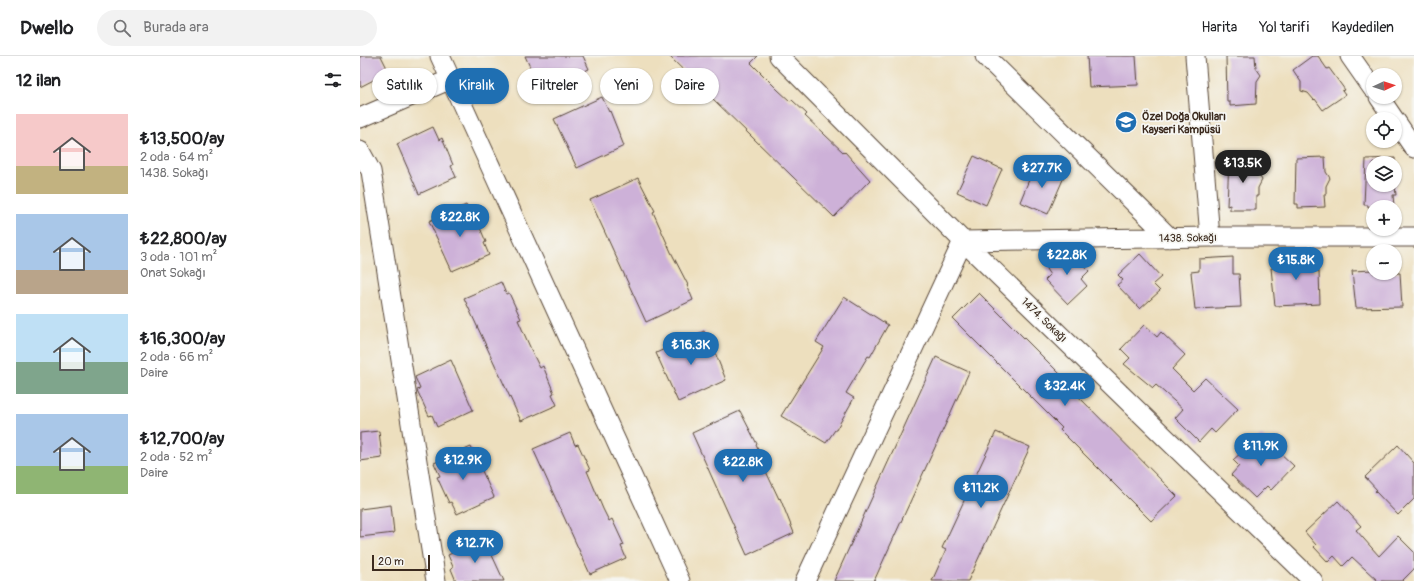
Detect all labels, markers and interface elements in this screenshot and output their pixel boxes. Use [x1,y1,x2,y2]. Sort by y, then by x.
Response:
search box [97,10,377,46]
text: Dwello [20,16,73,40]
icon: search [111,17,133,39]
text: Burada ara [143,18,209,37]
text: Harita [1201,19,1237,36]
text: Yol tarifi [1259,19,1309,36]
text: Kaydedilen [1331,19,1394,36]
chip: Satılık [372,68,437,104]
chip: Kiralık [445,68,509,104]
chip: Filtreler [517,68,592,104]
chip: Yeni [600,68,653,104]
chip: Daire [661,68,719,104]
north arrow [1366,68,1402,104]
map controls [1366,68,1402,280]
icon: filters [322,69,344,91]
text: 12 ilan [16,70,61,91]
school or university icon: Özel Doğa Okulları Kayseri Kampüsü [1113,109,1139,135]
place label: Özel Doğa Okulları Kayseri Kampüsü [1142,109,1226,136]
button: locate [1366,112,1402,148]
text: ₺13,500/ay [140,128,224,149]
icon: home [48,130,96,178]
text: 2 oda · 64 m² [140,149,213,165]
pin: ₺13.5K [1210,150,1276,184]
pin: ₺27.7K [1009,155,1075,189]
text: ₺13.5K [1224,155,1262,171]
button: layers [1366,156,1402,192]
text: ₺27.7K [1022,160,1062,176]
text: 1438. Sokağı [140,165,208,181]
button: + [1366,200,1402,236]
pin: ₺22.8K [427,204,493,238]
text: ₺22.8K [440,209,480,225]
text: ₺22,800/ay [140,228,227,249]
icon: home [48,230,96,278]
street label: 1438. Sokağı [1159,231,1217,245]
pin: ₺22.8K [1034,242,1100,276]
button: − [1366,244,1402,280]
text: ₺22.8K [1047,247,1087,263]
pin: ₺15.8K [1263,247,1329,281]
text: 3 oda · 101 m² [140,249,217,265]
text: ₺15.8K [1277,252,1315,268]
text: Onat Sokağı [140,265,206,281]
street label: 1474. Sokağı [1018,295,1070,345]
text: ₺16,300/ay [140,328,225,349]
icon: home [48,330,96,378]
pin: ₺16.3K [658,332,724,366]
text: ₺16.3K [672,337,710,353]
text: 2 oda · 66 m² [140,349,213,365]
text: Daire [140,365,168,381]
pin: ₺32.4K [1032,373,1098,407]
text: ₺32.4K [1045,378,1085,394]
text: ₺12,700/ay [140,428,224,449]
icon: home [48,430,96,478]
pin: ₺11.9K [1228,433,1294,467]
text: ₺11.9K [1243,438,1279,454]
pin: ₺12.9K [430,447,496,481]
text: 2 oda · 52 m² [140,449,212,465]
pin: ₺22.8K [710,449,776,483]
text: ₺12.9K [444,452,482,468]
text: ₺22.8K [723,454,763,470]
text: Daire [140,465,168,481]
pin: ₺11.2K [948,475,1014,509]
text: ₺11.2K [963,480,999,496]
pin: ₺12.7K [442,530,508,564]
text: ₺12.7K [456,535,494,551]
scale bar [372,553,430,572]
text: 20 m [378,555,404,568]

